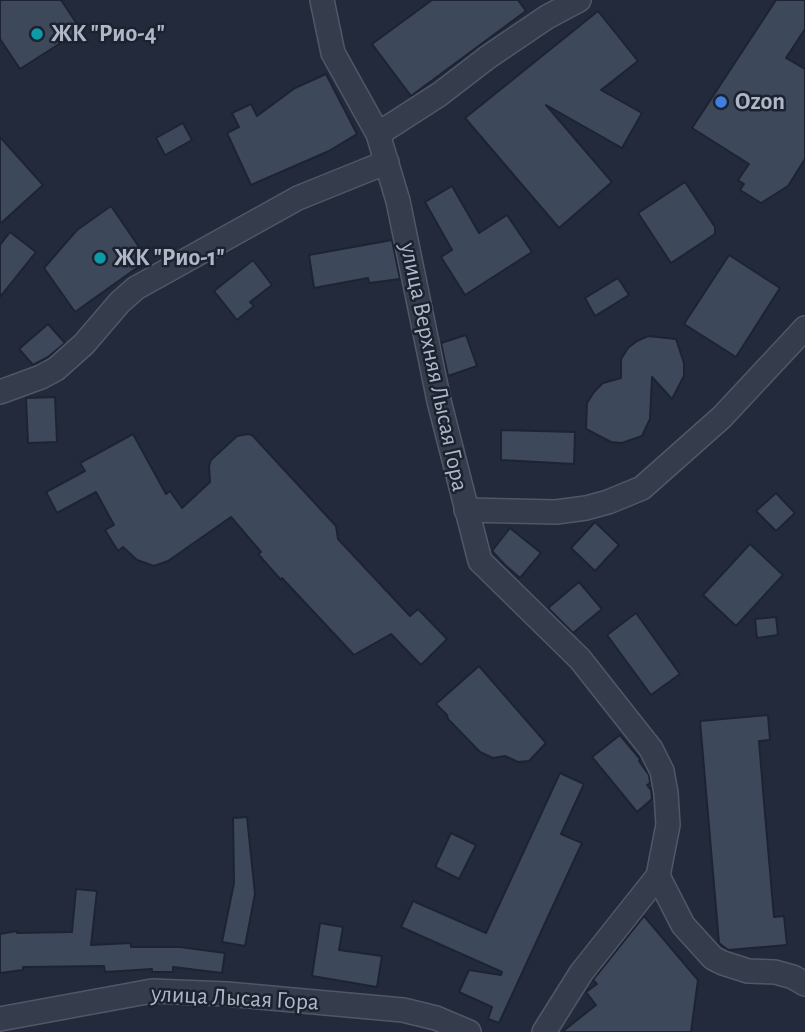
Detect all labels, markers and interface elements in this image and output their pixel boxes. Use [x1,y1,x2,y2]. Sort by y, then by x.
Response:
place label: ЖК "Рио-4" [51,20,165,48]
marker: ЖК "Рио-4" [29,26,45,42]
place label: Ozon [735,88,785,116]
marker: Ozon [713,94,729,110]
street label: улица Верхняя Лысая Гора [394,240,474,494]
place label: ЖК "Рио-1" [114,244,225,272]
marker: ЖК "Рио-1" [92,250,108,266]
street label: улица Лысая Гора [150,979,320,1017]

